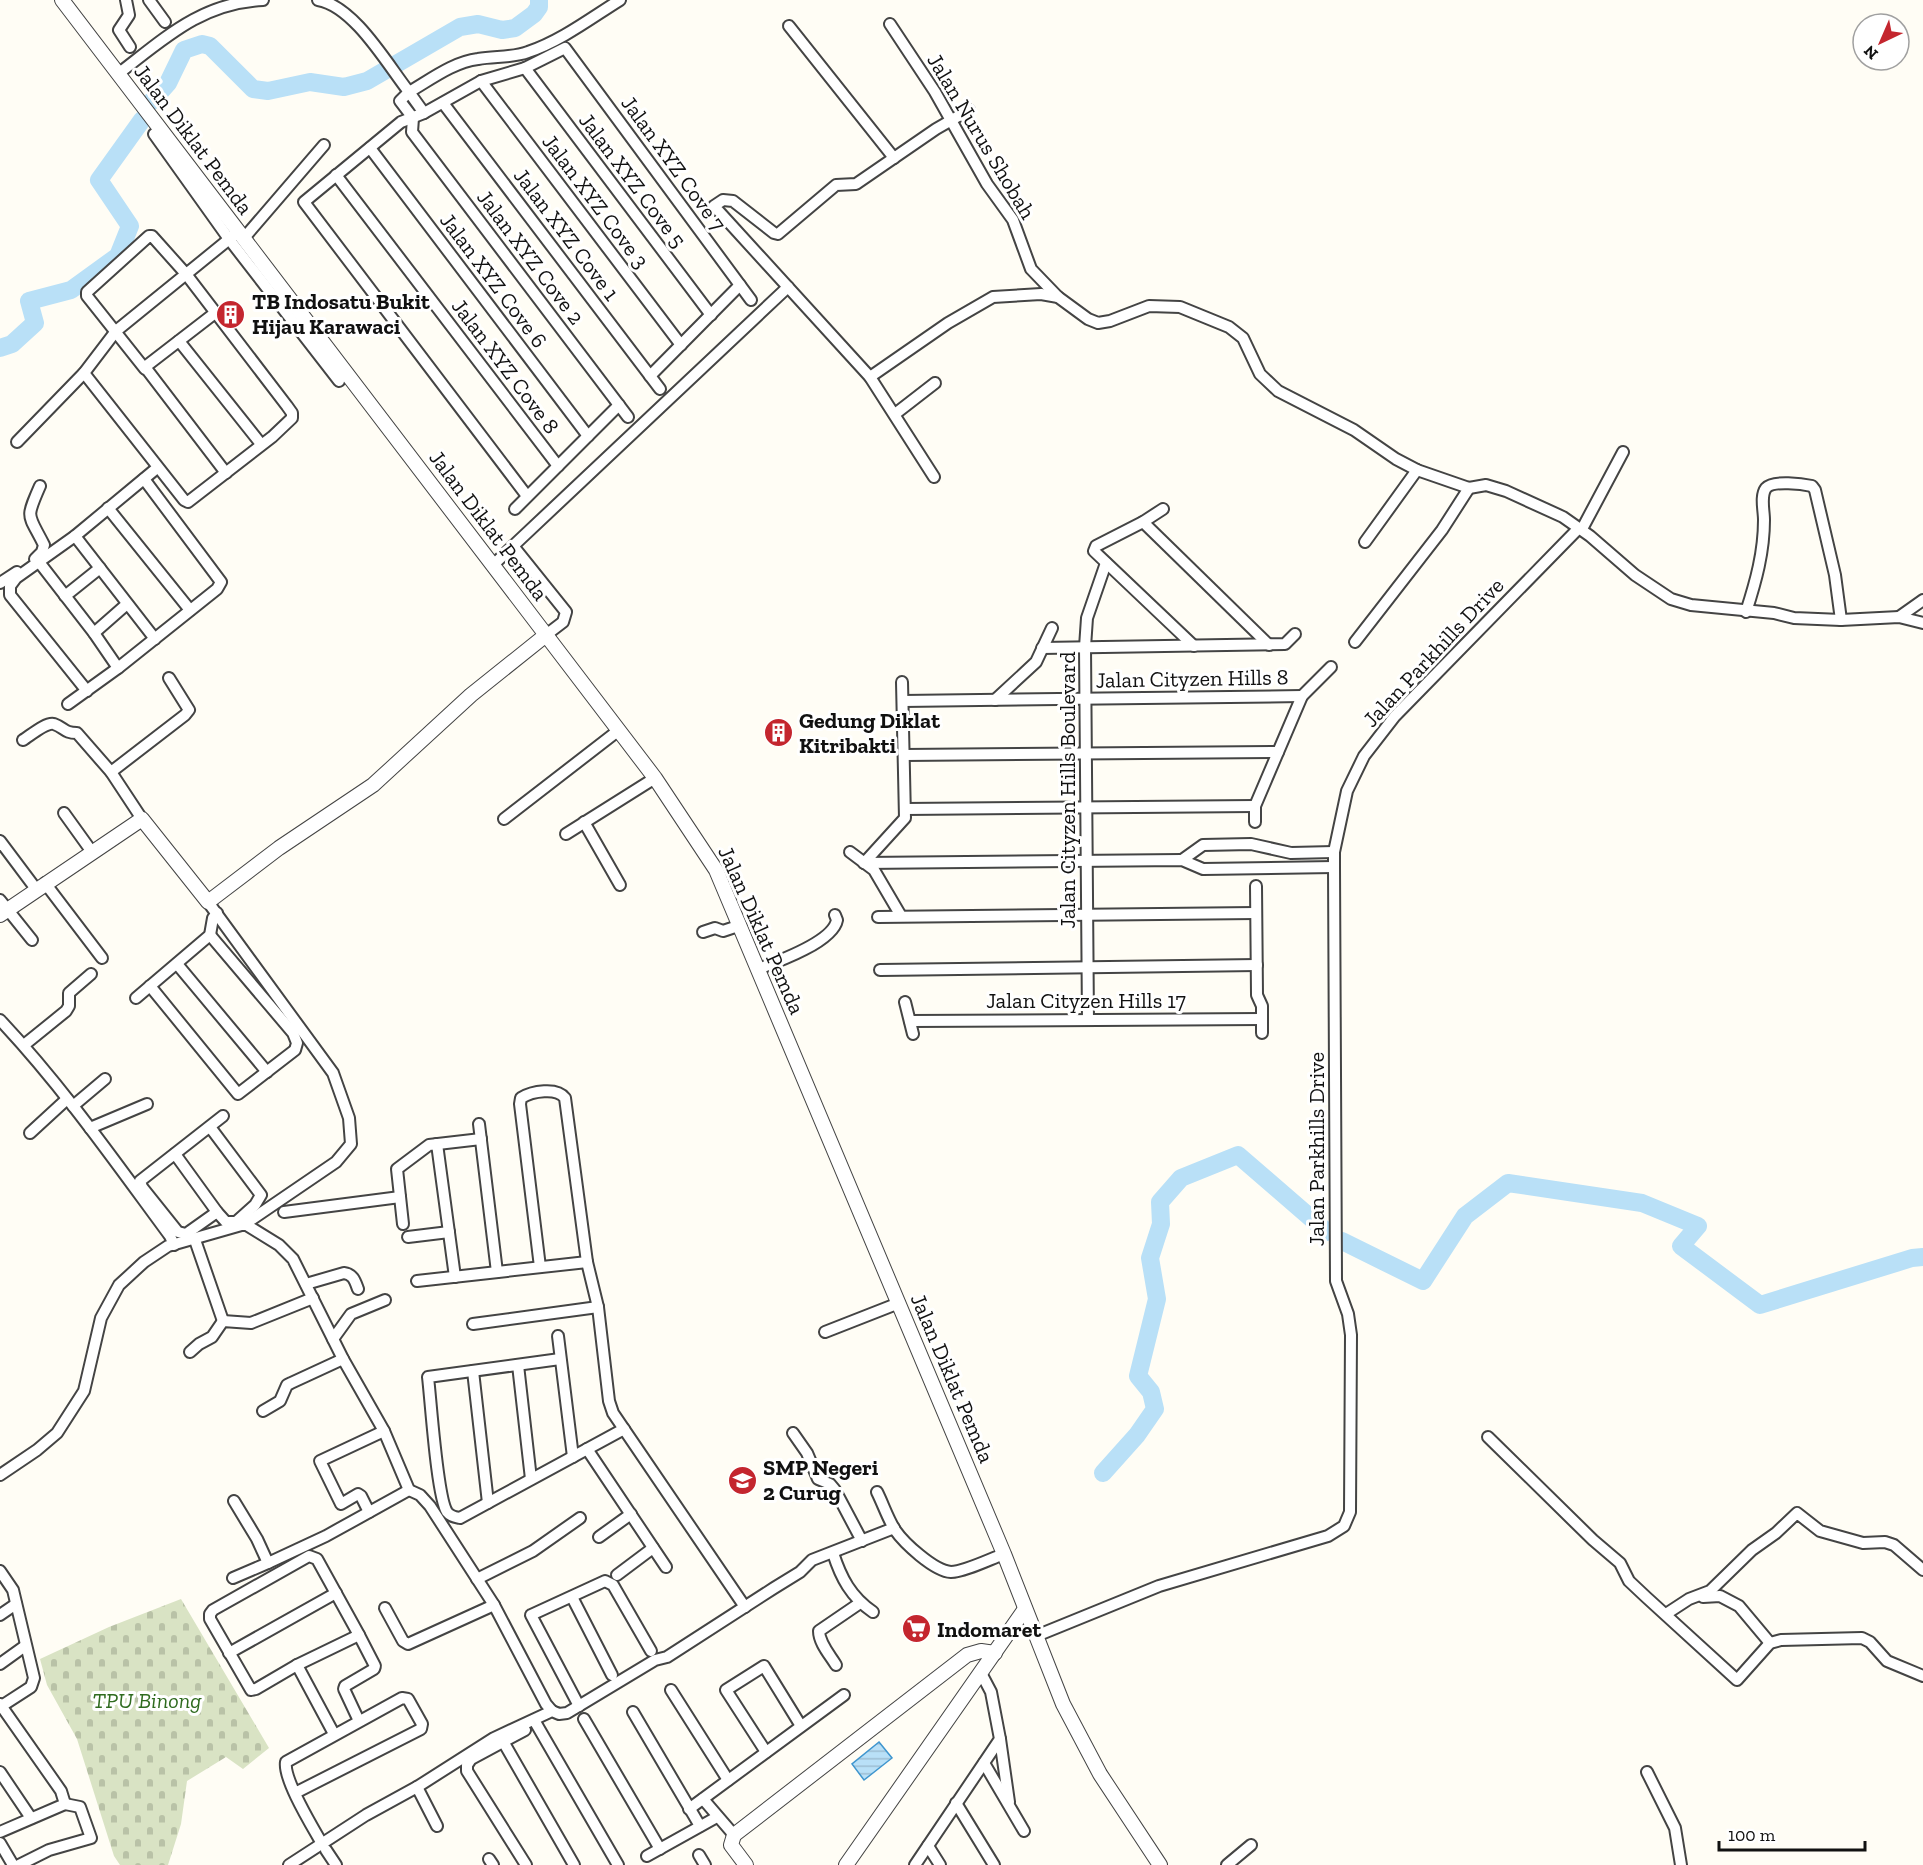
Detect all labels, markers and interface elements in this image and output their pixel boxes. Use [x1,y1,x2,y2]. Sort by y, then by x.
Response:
north arrow [1851,12,1911,72]
text: N [1860,41,1882,63]
street label: Jalan Nurus Shobah [921,49,1042,225]
street label: Jalan Diklat Pemda [128,59,259,220]
street label: Jalan XYZ Cove 7 [615,90,732,237]
street label: Jalan XYZ Cove 5 [573,108,692,253]
street label: Jalan XYZ Cove 3 [536,129,655,274]
street label: Jalan XYZ Cove 1 [508,163,625,306]
street label: Jalan XYZ Cove 2 [471,185,590,330]
street label: Jalan XYZ Cove 6 [434,208,553,353]
place label: TB Indosatu Bukit Hijau Karawaci [252,288,430,340]
street label: Jalan XYZ Cove 8 [446,293,565,439]
building icon: TB Indosatu Bukit Hijau Karawaci [215,298,247,330]
street label: Jalan Diklat Pemda [423,445,554,606]
street label: Jalan Parkhills Drive [1357,572,1510,733]
street label: Jalan Cityzen Hills Boulevard [1054,651,1081,929]
street label: Jalan Cityzen Hills 8 [1095,663,1289,694]
place label: Gedung Diklat Kitribakti [799,707,940,759]
building icon: Gedung Diklat Kitribakti [762,717,794,749]
street label: Jalan Diklat Pemda [712,842,811,1019]
street label: Jalan Cityzen Hills 17 [986,987,1186,1014]
street label: Jalan Parkhills Drive [1303,1052,1330,1246]
street label: Jalan Diklat Pemda [905,1290,1000,1467]
place label: SMP Negeri 2 Curug [763,1454,879,1506]
school or university icon: SMP Negeri 2 Curug [726,1464,758,1496]
supermarket icon: Indomaret [900,1613,932,1645]
place label: Indomaret [937,1616,1041,1643]
park label: TPU Binong [92,1687,202,1714]
scale bar [1719,1814,1864,1852]
text: 100 m [1728,1824,1776,1846]

